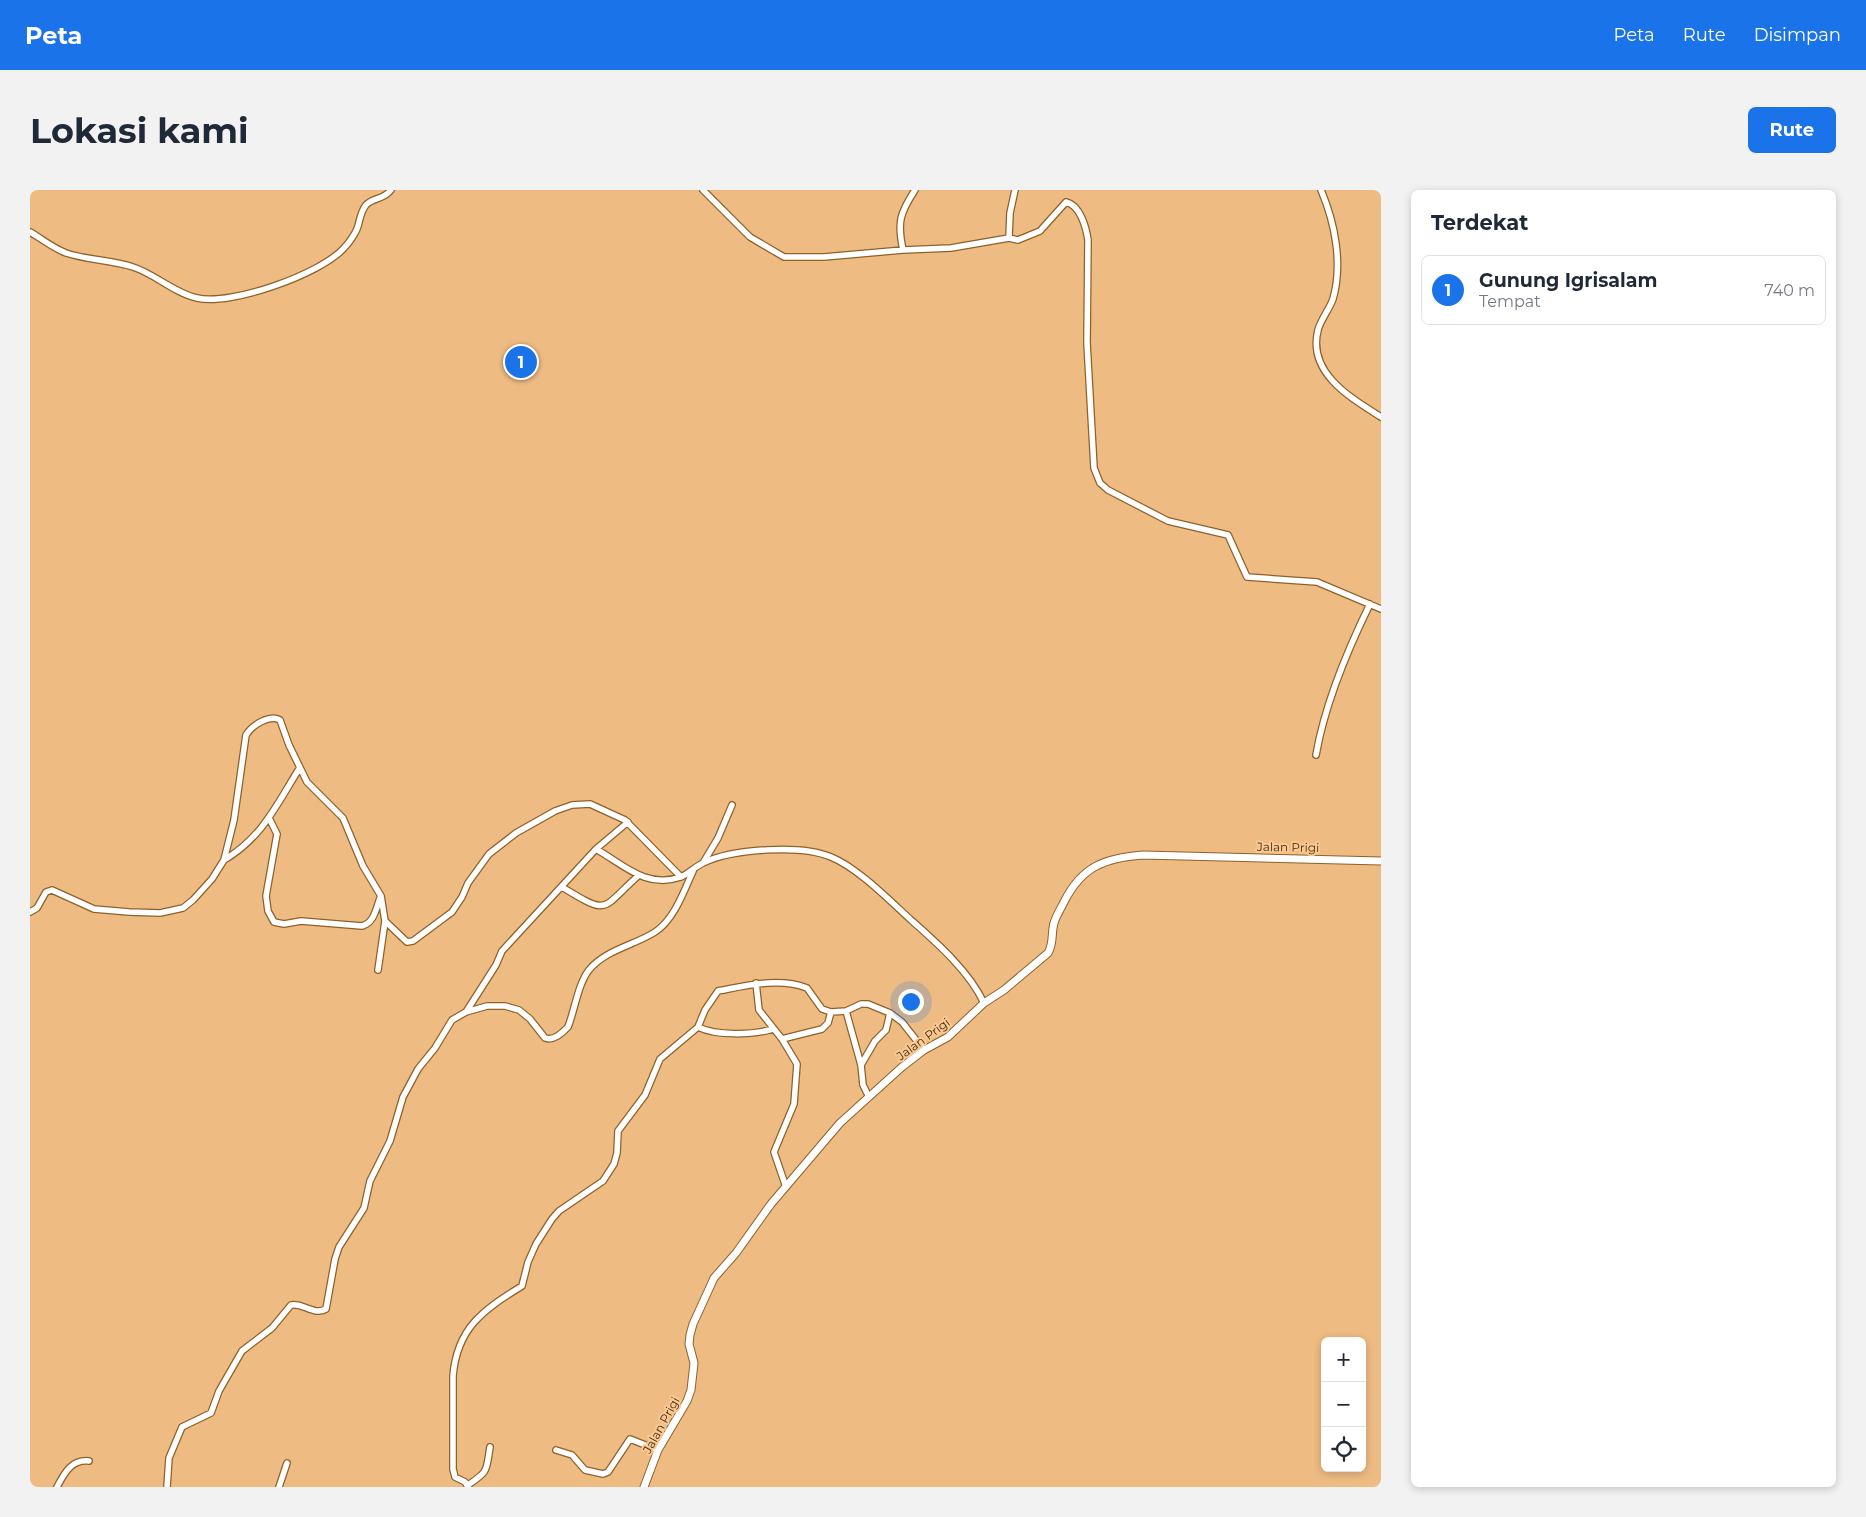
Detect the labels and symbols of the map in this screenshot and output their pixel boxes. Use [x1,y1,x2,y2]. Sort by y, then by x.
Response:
pin: 1 [505,343,537,381]
street label: Jalan Prigi [1256,839,1319,855]
your location [898,989,924,1015]
street label: Jalan Prigi [893,1015,953,1064]
street label: Jalan Prigi [639,1394,683,1457]

